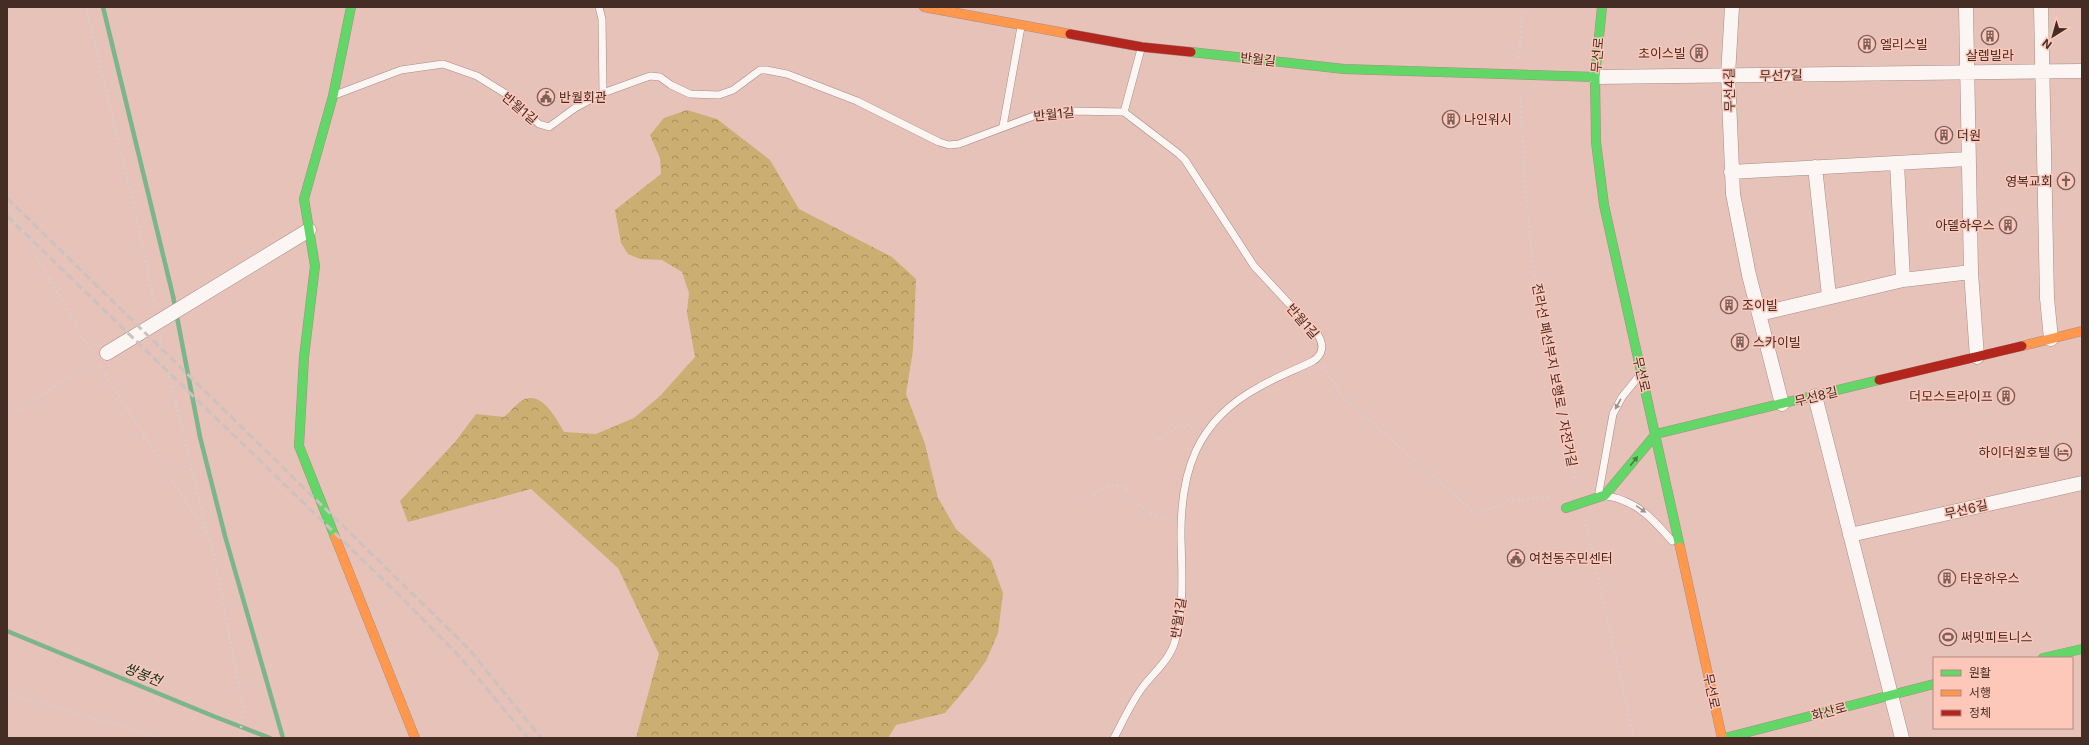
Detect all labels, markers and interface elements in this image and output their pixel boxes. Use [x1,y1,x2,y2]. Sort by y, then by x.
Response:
north arrow [2033,16,2073,56]
building icon: 살렘빌라 [1980,26,2000,46]
building icon: 엘리스빌 [1857,34,1877,54]
street label: 무선로 [1587,36,1607,74]
place label: 엘리스빌 [1880,36,1928,52]
text: N [2039,36,2055,52]
building icon: 초이스빌 [1689,43,1709,63]
place label: 초이스빌 [1638,45,1686,61]
place label: 살렘빌라 [1966,47,2014,63]
street label: 반월길 [1239,49,1277,69]
street label: 무선7길 [1759,67,1803,83]
street label: 무선4길 [1721,68,1737,112]
public building icon: 반월회관 [536,87,556,107]
street label: 반월1길 [499,89,541,127]
place label: 반월회관 [559,89,607,105]
street label: 반월1길 [1033,104,1075,124]
building icon: 나인워시 [1441,109,1461,129]
place label: 나인워시 [1464,111,1512,127]
building icon: 더원 [1934,125,1954,145]
place label: 더원 [1957,127,1981,143]
church icon: 영복교회 [2056,171,2076,191]
place label: 영복교회 [2005,173,2053,189]
building icon: 아델하우스 [1998,215,2018,235]
place label: 아델하우스 [1935,217,1995,233]
street label: 전라선 폐선부지 보행로 / 자전거길 [1529,282,1581,468]
building icon: 조이빌 [1719,295,1739,315]
place label: 조이빌 [1742,297,1778,313]
street label: 반월1길 [1283,300,1323,342]
building icon: 스카이빌 [1730,332,1750,352]
place label: 스카이빌 [1753,334,1801,350]
street label: 무선로 [1630,355,1654,393]
street label: 무선8길 [1793,383,1839,409]
building icon: 더모스트라이프 [1996,386,2016,406]
place label: 더모스트라이프 [1909,388,1993,404]
one-way arrow [1615,398,1621,410]
hotel icon: 하이더원호텔 [2053,442,2073,462]
place label: 하이더원호텔 [1978,444,2050,460]
one-way arrow [1630,456,1639,466]
street label: 무선6길 [1943,496,1989,522]
one-way arrow [1636,505,1646,513]
public building icon: 여천동주민센터 [1506,548,1526,568]
place label: 여천동주민센터 [1529,550,1613,566]
building icon: 타운하우스 [1937,568,1957,588]
place label: 타운하우스 [1960,570,2020,586]
street label: 반월1길 [1167,596,1189,640]
sports icon: 써밋피트니스 [1938,627,1958,647]
place label: 써밋피트니스 [1961,629,2033,645]
legend [1933,657,2073,729]
water label: 쌍봉천 [122,659,165,690]
text: 원활 [1969,665,1991,680]
street label: 무선로 [1700,672,1724,710]
text: 서행 [1969,685,1991,700]
street label: 화산로 [1810,699,1848,723]
text: 정체 [1969,705,1991,720]

